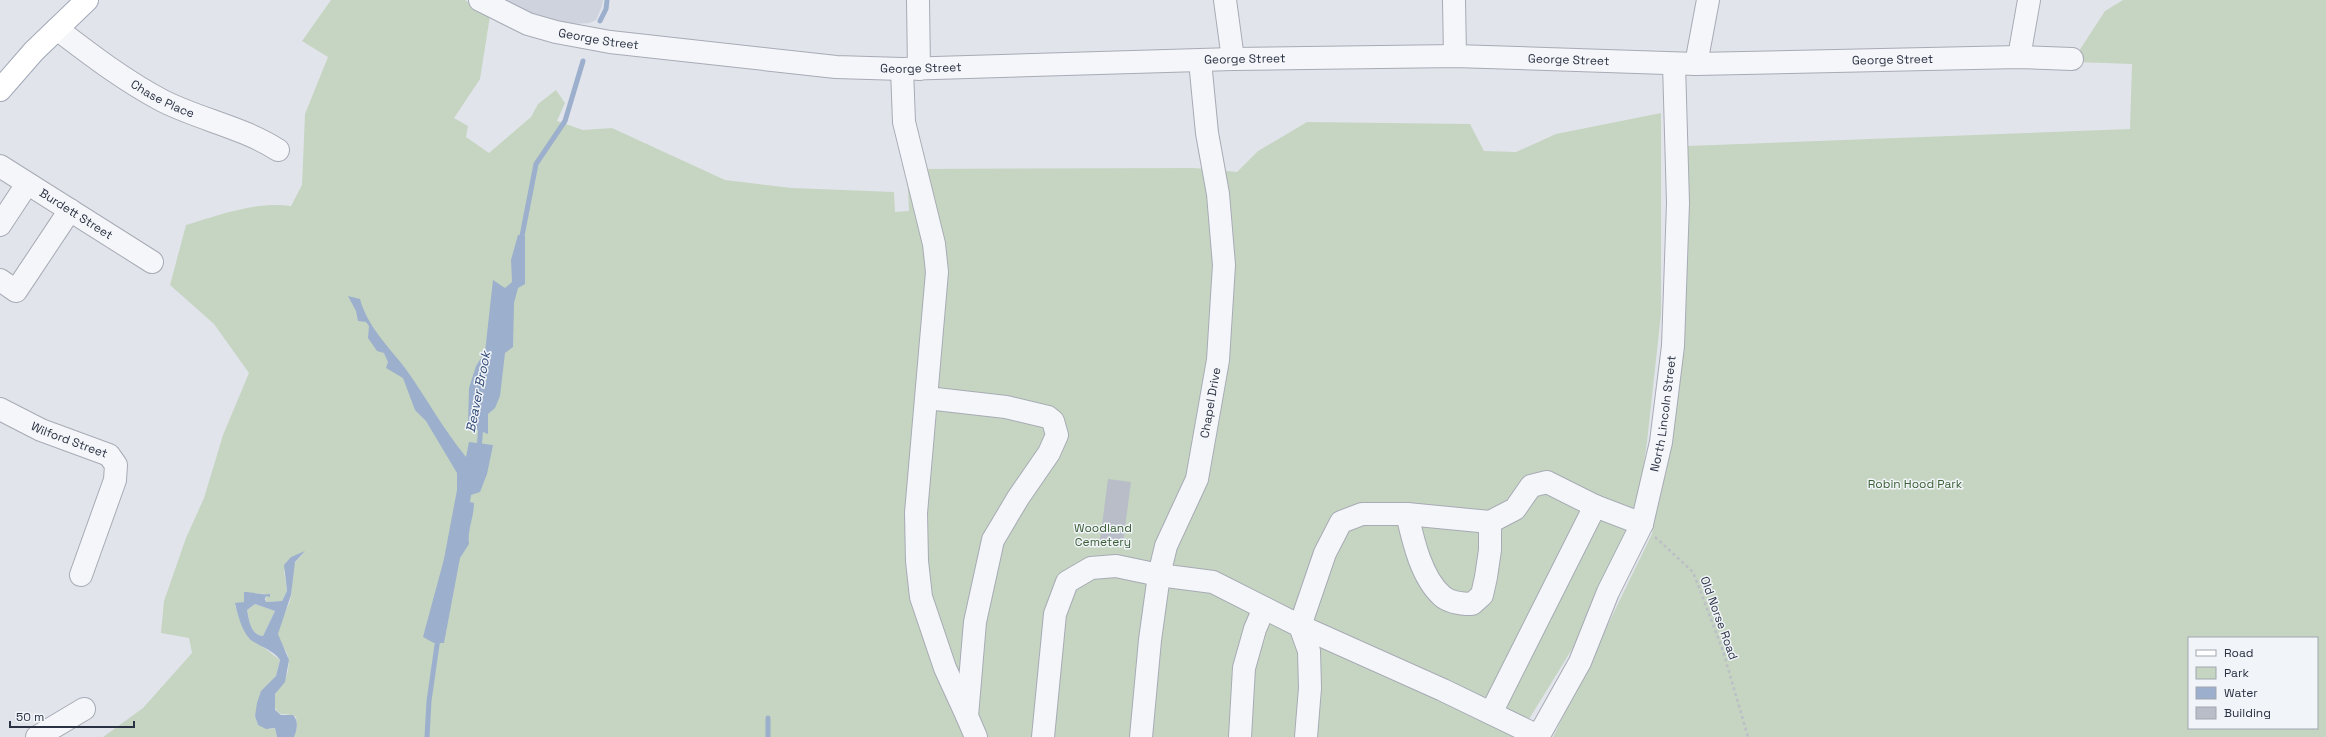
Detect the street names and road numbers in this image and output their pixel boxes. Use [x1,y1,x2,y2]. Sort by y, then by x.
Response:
street label: George Street [557,25,640,53]
street label: George Street [1204,50,1286,68]
street label: George Street [1528,50,1610,69]
street label: George Street [1852,51,1933,69]
street label: George Street [880,59,962,77]
street label: Chase Place [128,76,197,122]
street label: Burdett Street [36,185,116,243]
street label: North Lincoln Street [1646,354,1680,473]
street label: Chapel Drive [1196,366,1225,440]
street label: Wilford Street [28,418,110,462]
street label: Old Norse Road [1697,574,1741,662]

